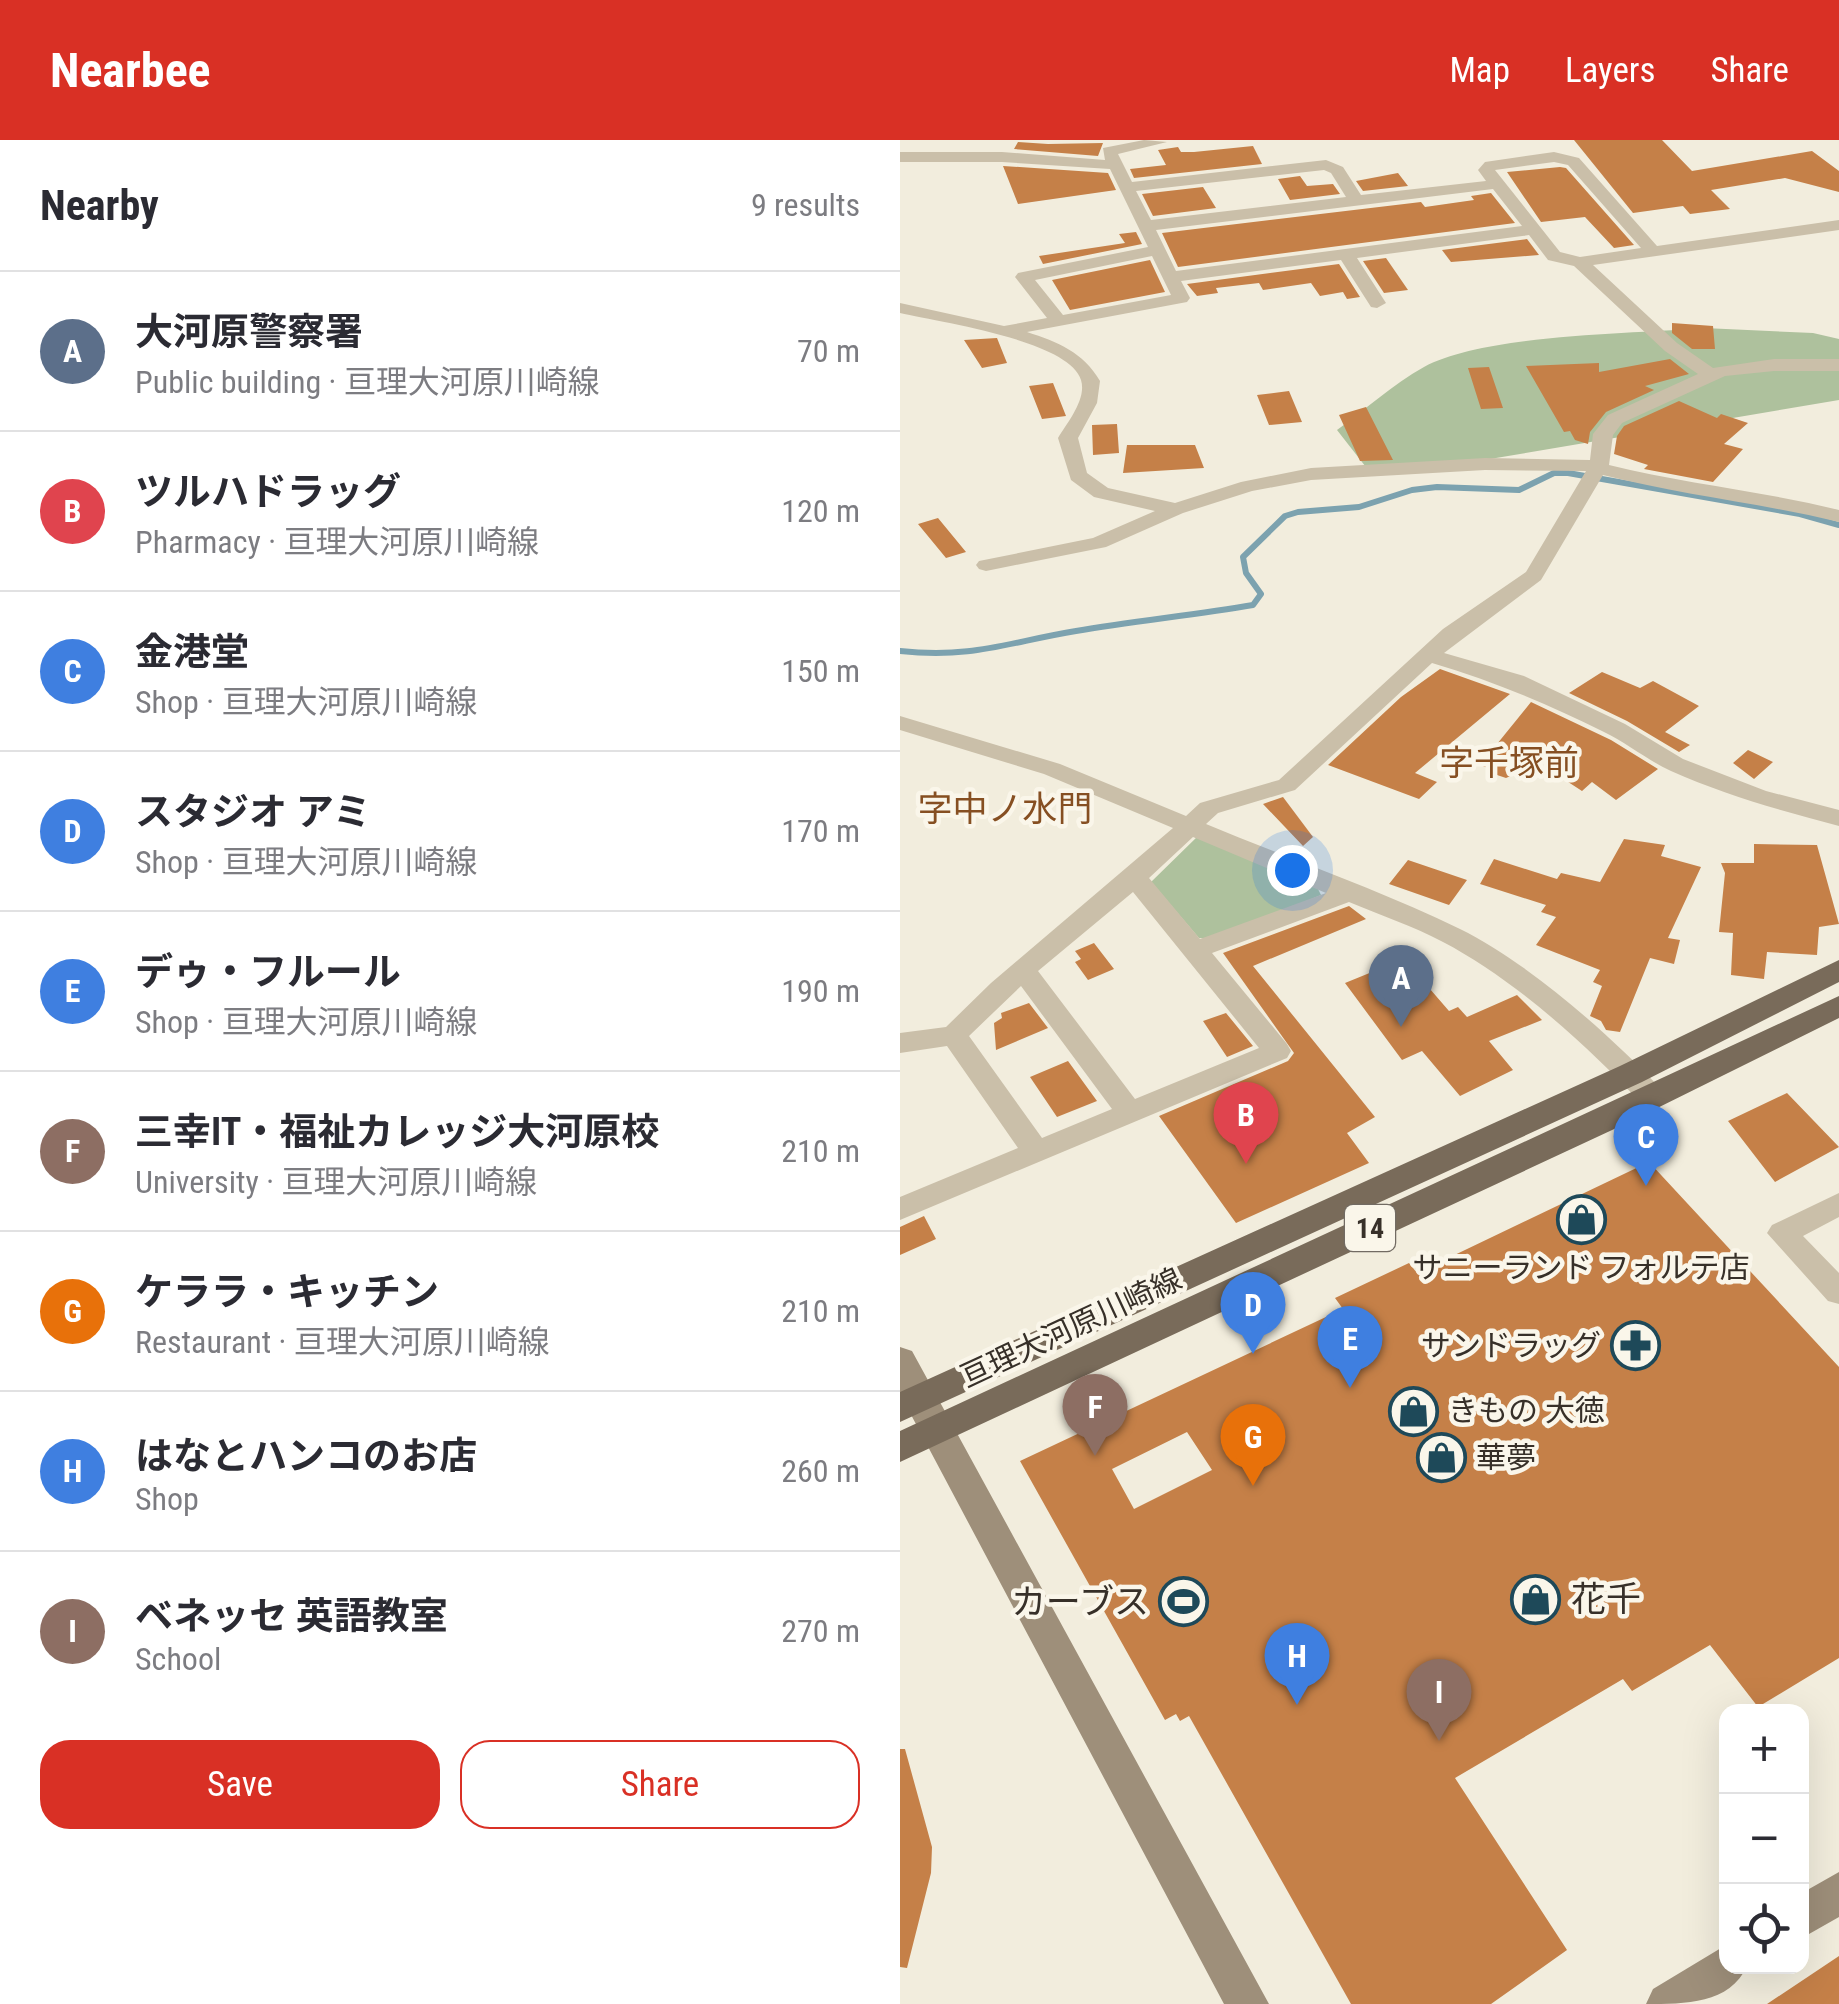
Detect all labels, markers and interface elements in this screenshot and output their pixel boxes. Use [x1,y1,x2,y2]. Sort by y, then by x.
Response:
text: Nearbee [50,42,211,99]
text: Map [1449,50,1510,91]
text: Layers [1565,50,1655,91]
text: Share [1710,50,1789,91]
text: Nearby [40,181,159,230]
text: 9 results [751,186,860,224]
text: 大河原警察署 [135,310,363,354]
text: A [63,332,82,370]
text: 70 m [797,332,860,370]
text: Public building · 亘理大河原川崎線 [135,363,600,401]
text: ツルハドラッグ [135,470,401,514]
text: B [64,492,81,530]
text: 120 m [781,492,860,530]
text: Pharmacy · 亘理大河原川崎線 [135,523,539,561]
text: 金港堂 [135,630,249,674]
text: C [63,652,82,690]
text: 150 m [781,652,860,690]
text: Shop · 亘理大河原川崎線 [135,683,477,721]
district label: 字千塚前 [1439,743,1579,784]
district label: 字中ノ水門 [917,789,1093,830]
text: スタジオ アミ [135,790,371,834]
text: D [63,812,82,850]
text: 170 m [781,812,860,850]
text: Shop · 亘理大河原川崎線 [135,843,477,881]
your location [1267,845,1318,896]
pin: A [1368,944,1434,1027]
text: デゥ・フルール [135,950,401,994]
text: E [65,972,80,1010]
text: 190 m [781,972,860,1010]
text: Shop · 亘理大河原川崎線 [135,1003,477,1041]
pin: B [1214,1082,1278,1164]
pin: C [1614,1104,1678,1186]
text: 三幸IT・福祉カレッジ大河原校 [135,1110,659,1154]
text: F [65,1132,80,1170]
text: 210 m [781,1132,860,1170]
text: University · 亘理大河原川崎線 [135,1163,537,1201]
shop icon: サニーランド フォルテ店 [1555,1193,1607,1245]
road number: 14 [1345,1205,1395,1251]
place label: サニーランド フォルテ店 [1413,1250,1749,1285]
street label: 亘理大河原川崎線 [955,1261,1187,1394]
text: ケララ・キッチン [135,1270,439,1314]
pin: D [1220,1272,1286,1354]
text: G [63,1292,82,1330]
text: 210 m [781,1292,860,1330]
pin: E [1318,1306,1382,1388]
pharmacy icon: サンドラッグ [1610,1320,1662,1372]
text: Restaurant · 亘理大河原川崎線 [135,1323,550,1361]
place label: サンドラッグ [1421,1328,1601,1363]
pin: F [1062,1374,1128,1456]
shop icon: きもの 大徳 [1387,1385,1439,1437]
place label: きもの 大徳 [1448,1393,1605,1428]
pin: G [1220,1404,1286,1486]
shop icon: 華夢 [1415,1432,1467,1484]
text: はなとハンコのお店 [135,1434,477,1478]
place label: 華夢 [1476,1440,1536,1475]
text: H [63,1452,82,1490]
text: 260 m [781,1452,860,1490]
text: Shop [135,1480,199,1518]
shop icon: 花千 [1510,1573,1562,1625]
sports icon: カーブス [1158,1576,1210,1628]
place label: 花千 [1571,1579,1641,1620]
place label: カーブス [1011,1582,1149,1623]
text: ベネッセ 英語教室 [135,1594,448,1638]
text: I [68,1612,77,1650]
text: 270 m [781,1612,860,1650]
pin: H [1264,1622,1330,1705]
text: School [135,1640,221,1678]
pin: I [1406,1658,1472,1741]
map controls [1719,1704,1809,1974]
button: + [1719,1704,1809,1794]
button: Save [40,1740,440,1829]
button: Share [460,1740,860,1829]
button: − [1719,1794,1809,1884]
button: locate [1719,1884,1809,1974]

